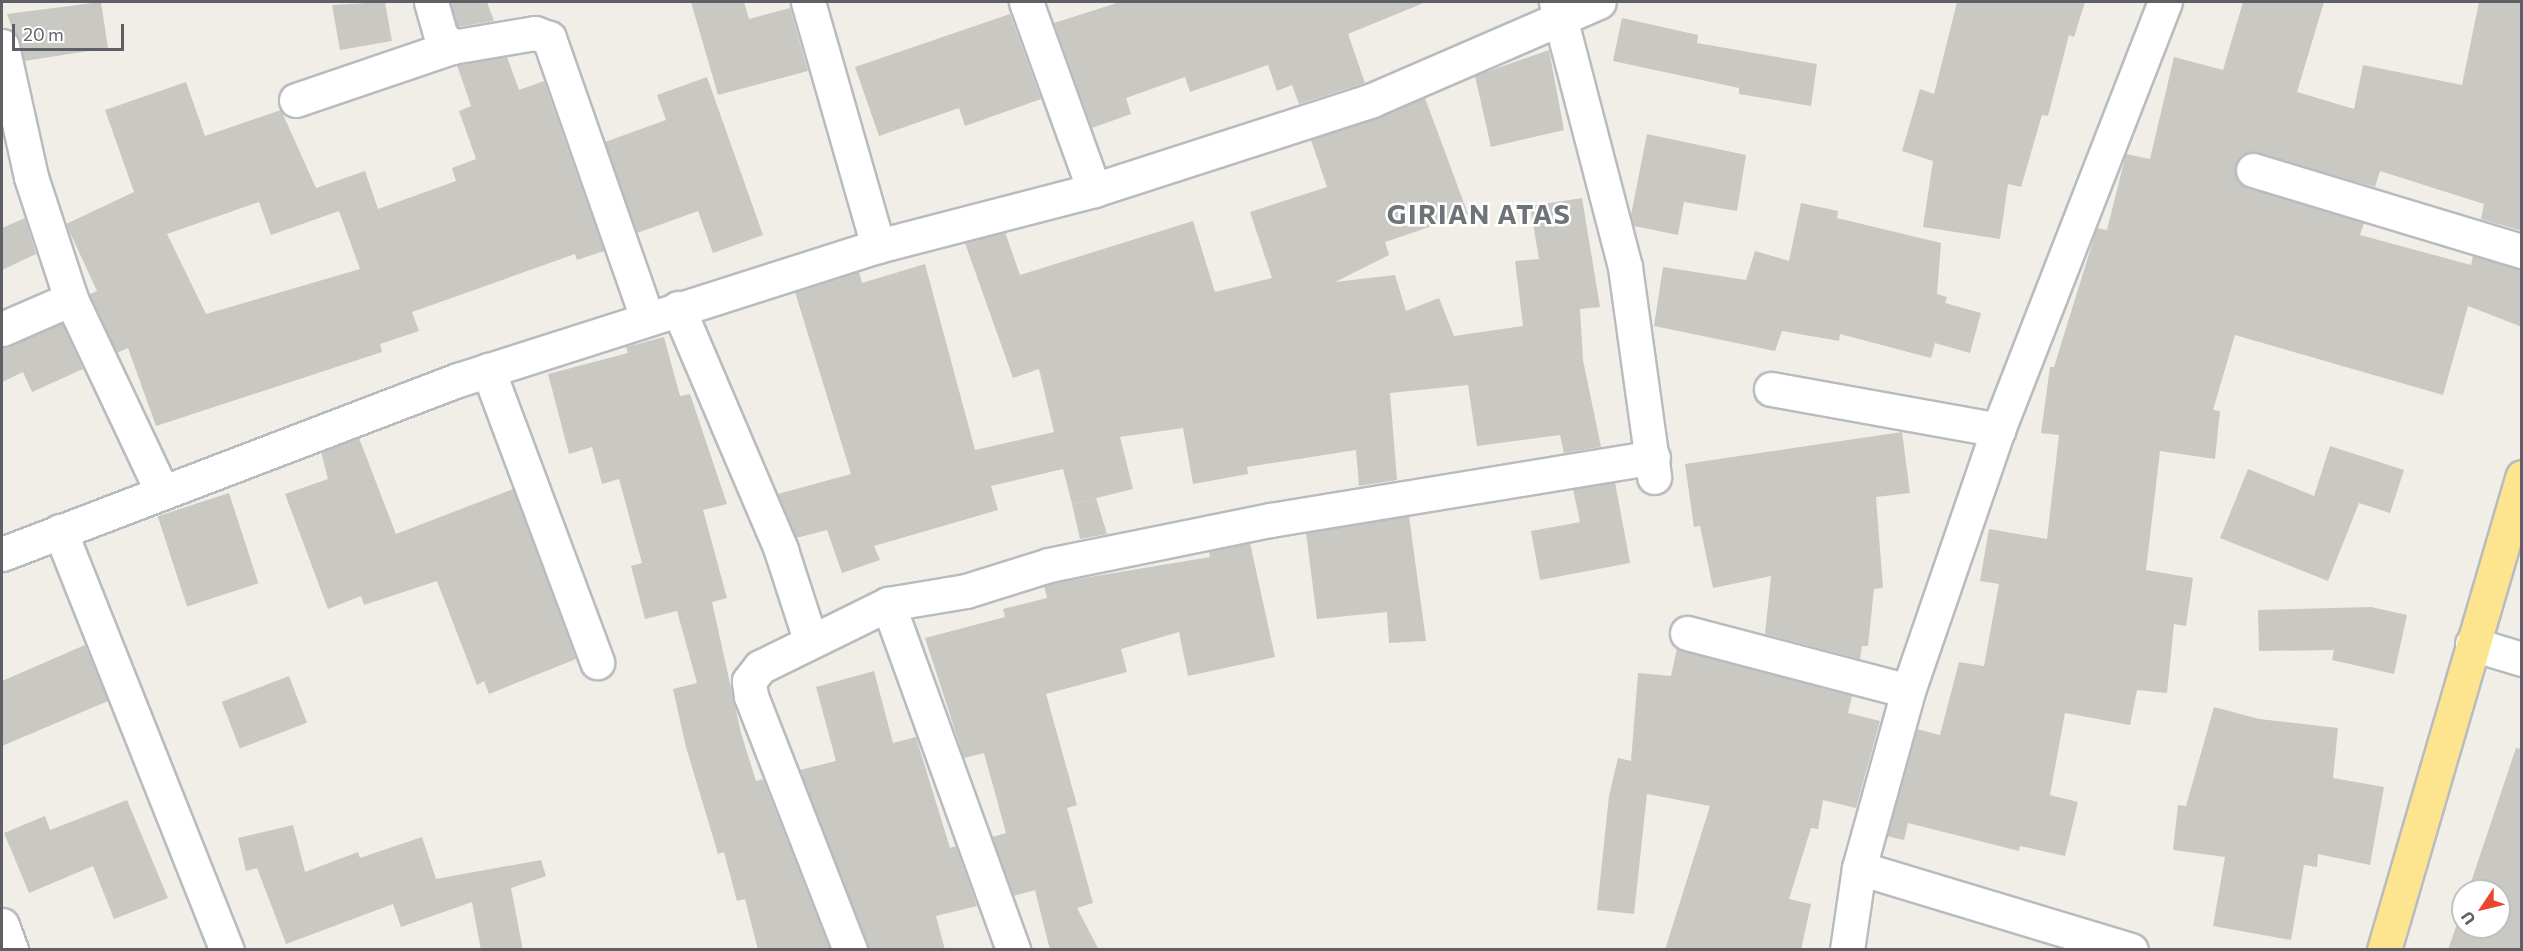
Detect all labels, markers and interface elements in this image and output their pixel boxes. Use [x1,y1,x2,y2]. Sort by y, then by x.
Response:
scale bar [15,12,128,50]
text: 20 m [23,23,64,45]
district label: GIRIAN ATAS [1387,198,1571,230]
north arrow [2451,879,2511,939]
text: U [2456,908,2479,929]

